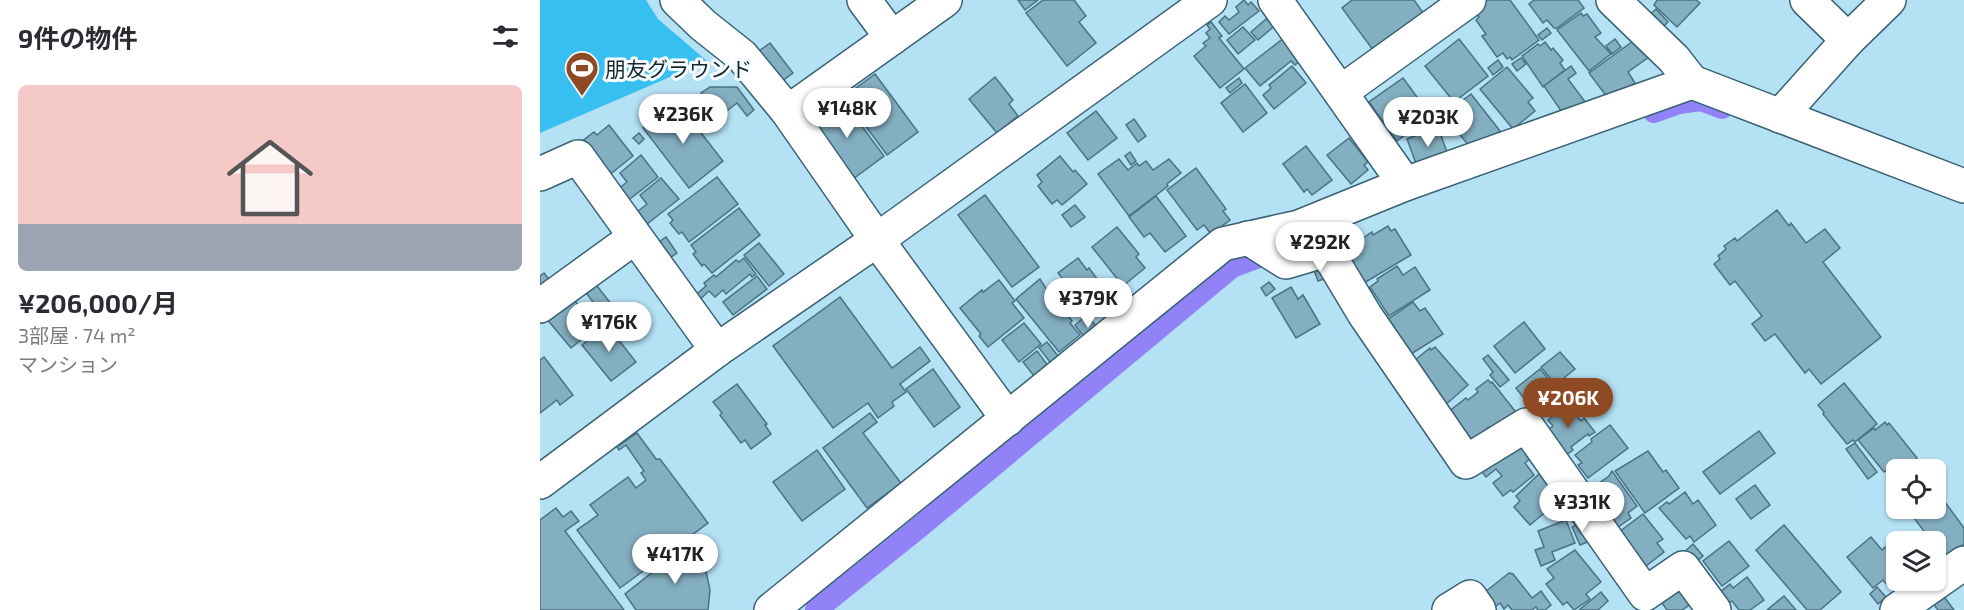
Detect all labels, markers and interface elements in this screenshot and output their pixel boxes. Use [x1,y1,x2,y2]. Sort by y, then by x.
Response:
icon: filters [489,20,522,53]
text: 9件の物件 [18,22,137,53]
sports icon: 朋友グラウンド [564,50,600,97]
place label: 朋友グラウンド [605,56,752,81]
pin: ¥148K [805,88,889,139]
pin: ¥236K [641,94,725,145]
text: ¥148K [817,95,877,119]
pin: ¥203K [1386,97,1470,148]
text: ¥236K [653,101,713,125]
text: ¥203K [1397,104,1459,128]
icon: home [216,124,324,232]
pin: ¥292K [1278,222,1362,273]
text: ¥292K [1290,229,1351,253]
pin: ¥379K [1046,278,1130,329]
text: ¥379K [1058,285,1118,309]
text: ¥206,000/月 [18,287,178,318]
pin: ¥176K [567,302,651,353]
text: ¥176K [581,309,637,333]
text: 3部屋 · 74 m² [18,323,136,347]
text: マンション [18,352,118,376]
pin: ¥206K [1526,378,1610,429]
text: ¥206K [1537,385,1599,409]
map controls [1886,459,1946,591]
button: locate [1886,459,1946,519]
pin: ¥331K [1540,482,1624,533]
text: ¥331K [1553,489,1611,513]
button: layers [1886,531,1946,591]
pin: ¥417K [633,534,717,585]
text: ¥417K [646,541,704,565]

